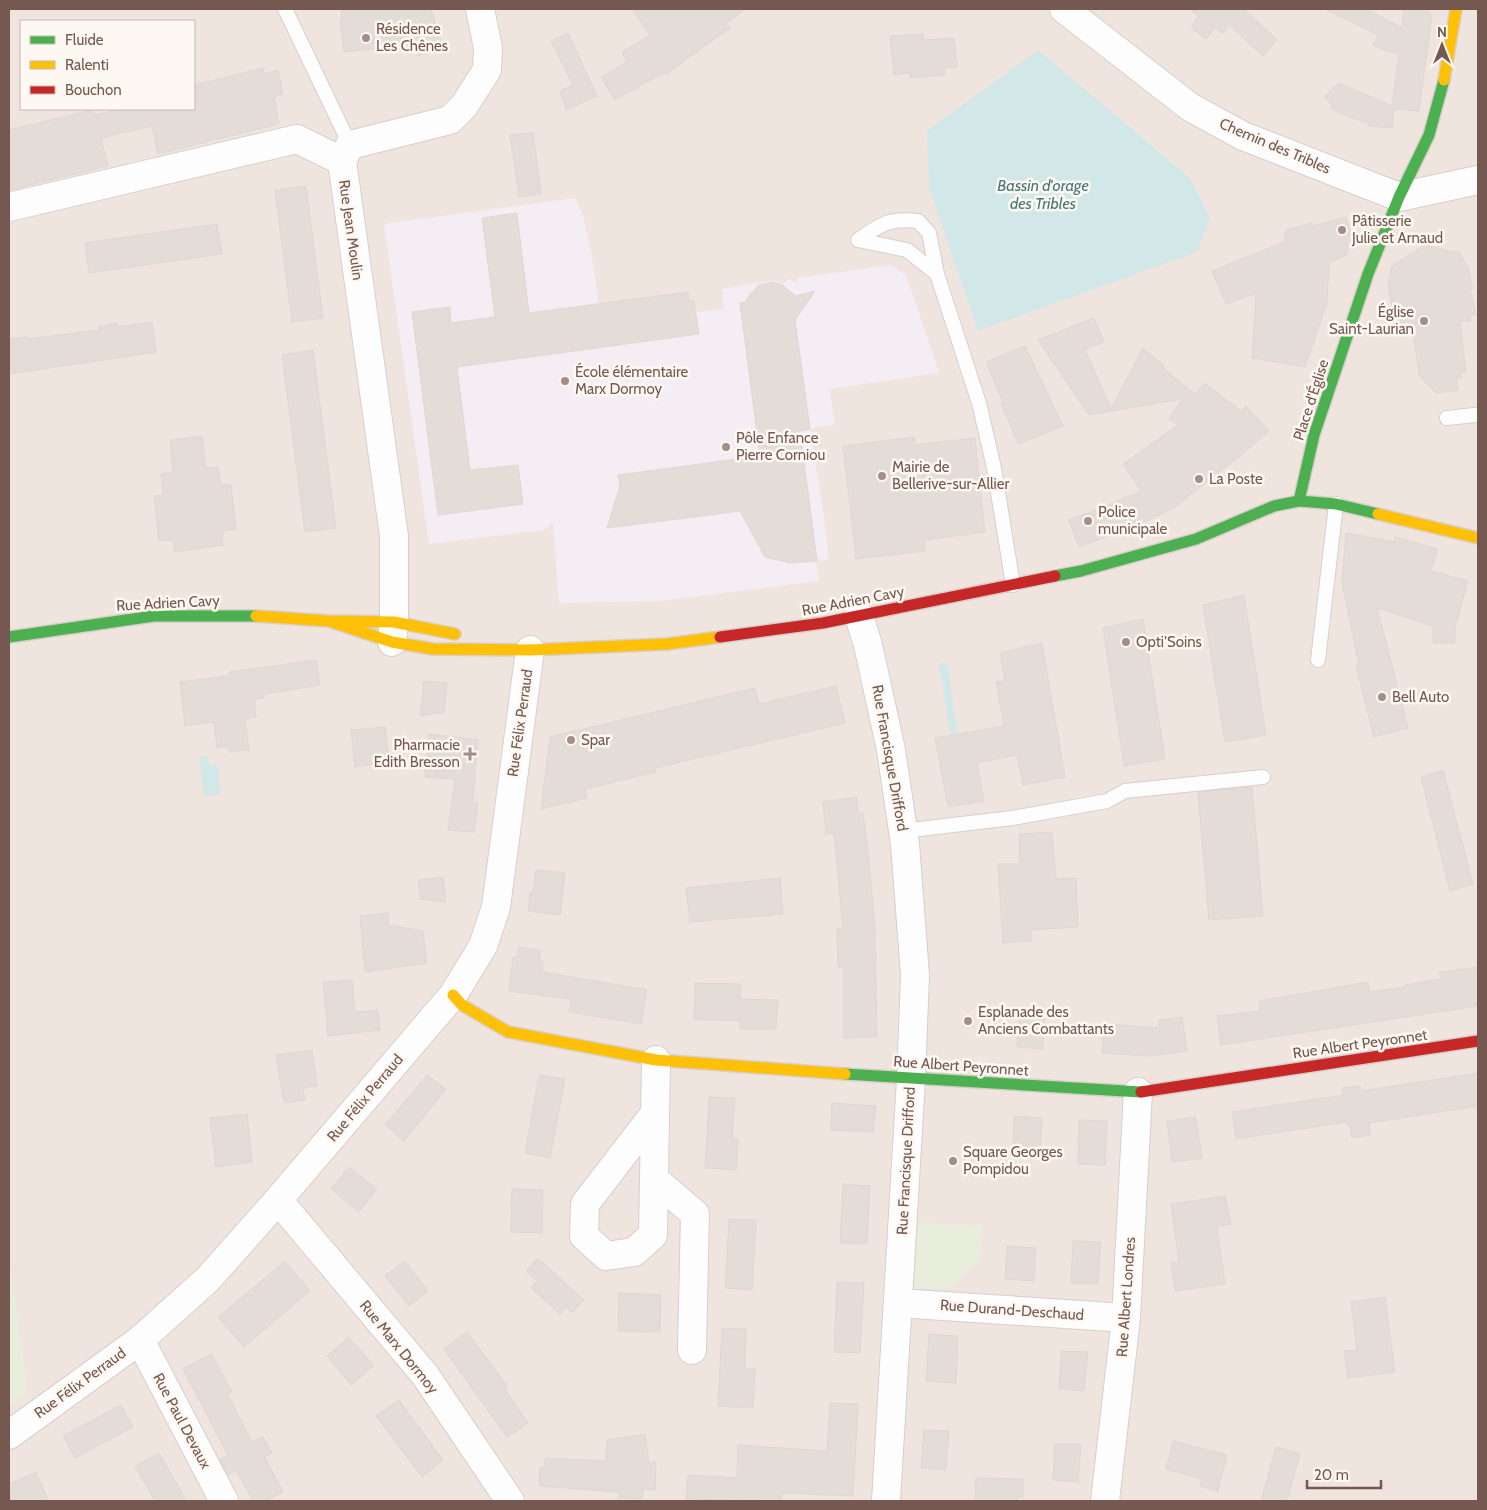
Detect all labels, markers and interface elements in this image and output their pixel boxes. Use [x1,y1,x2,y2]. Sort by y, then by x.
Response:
legend [20,20,195,110]
place label: Résidence Les Chênes [376,20,448,55]
north arrow [1417,20,1467,70]
text: N [1437,23,1447,41]
text: Fluide [65,31,104,49]
marker: Résidence Les Chênes [360,32,372,44]
text: Ralenti [65,56,109,74]
text: Bouchon [65,81,122,99]
street label: Chemin des Tribles [1217,114,1333,178]
water label: Bassin d'orage des Tribles [997,176,1089,213]
street label: Rue Jean Moulin [335,179,367,281]
place label: Pâtisserie Julie et Arnaud [1351,212,1443,247]
marker: Pâtisserie Julie et Arnaud [1336,224,1348,236]
place label: Église Saint-Laurian [1329,302,1414,338]
marker: Église Saint-Laurian [1418,315,1430,327]
street label: Place d'Église [1288,357,1333,443]
place label: École élémentaire Marx Dormoy [575,362,688,398]
marker: École élémentaire Marx Dormoy [559,375,571,387]
place label: Pôle Enfance Pierre Corniou [736,429,825,464]
marker: Pôle Enfance Pierre Corniou [720,441,732,453]
place label: Mairie de Bellerive-sur-Allier [892,458,1009,493]
marker: Mairie de Bellerive-sur-Allier [876,470,888,482]
place label: La Poste [1209,470,1263,488]
marker: La Poste [1193,473,1205,485]
place label: Police municipale [1098,503,1168,538]
marker: Police municipale [1082,515,1094,527]
street label: Rue Adrien Cavy [800,582,906,620]
street label: Rue Adrien Cavy [116,591,221,615]
place label: Opti'Soins [1136,633,1202,651]
marker: Opti'Soins [1120,636,1132,648]
street label: Rue Félix Perraud [504,668,536,778]
street label: Rue Francisque Drifford [868,683,912,833]
place label: Bell Auto [1392,688,1449,706]
marker: Bell Auto [1376,691,1388,703]
place label: Spar [581,731,610,749]
marker: Spar [565,734,577,746]
place label: Pharmacie Edith Bresson [374,736,460,771]
marker: Pharmacie Edith Bresson [464,748,476,760]
place label: Esplanade des Anciens Combattants [978,1003,1114,1038]
marker: Esplanade des Anciens Combattants [962,1015,974,1027]
street label: Rue Albert Peyronnet [1292,1026,1428,1062]
street label: Rue Félix Perraud [323,1051,407,1145]
street label: Rue Albert Peyronnet [893,1052,1029,1080]
street label: Rue Francisque Drifford [893,1086,919,1236]
place label: Square Georges Pompidou [963,1143,1063,1178]
marker: Square Georges Pompidou [947,1155,959,1167]
street label: Rue Albert Londres [1113,1236,1139,1358]
street label: Rue Durand-Deschaud [939,1296,1085,1324]
street label: Rue Marx Dormoy [356,1297,442,1398]
street label: Rue Félix Perraud [31,1344,129,1422]
street label: Rue Paul Devaux [149,1370,215,1472]
scale bar [1307,1458,1381,1490]
text: 20 m [1314,1466,1349,1484]

